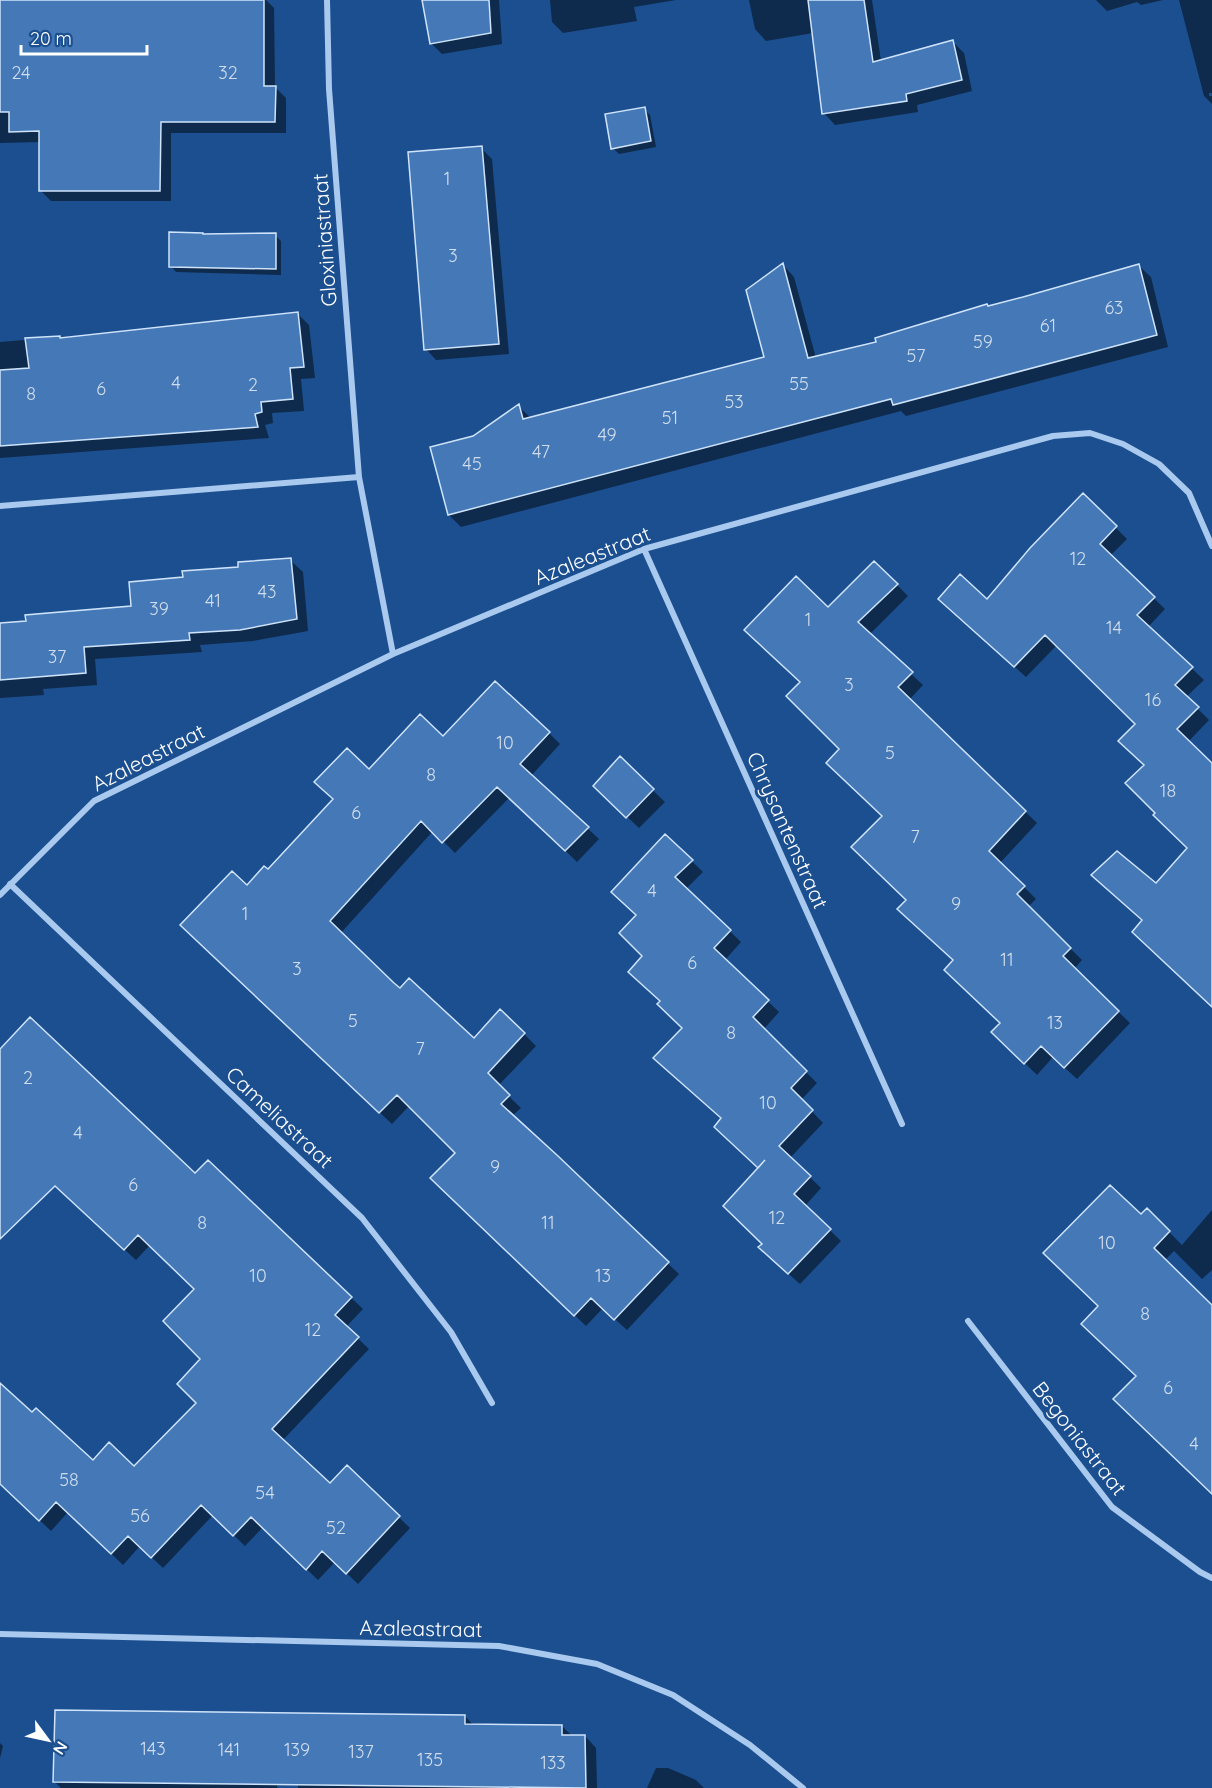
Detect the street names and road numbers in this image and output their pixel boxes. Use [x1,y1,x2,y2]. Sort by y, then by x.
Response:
street label: Gloxiniastraat [306,173,342,307]
street label: Azaleastraat [530,520,654,590]
street label: Azaleastraat [87,717,209,797]
street label: Chrysantenstraat [742,748,834,912]
street label: Cameliastraat [221,1061,339,1173]
street label: Begoniastraat [1027,1376,1133,1500]
street label: Azaleastraat [359,1614,483,1642]

